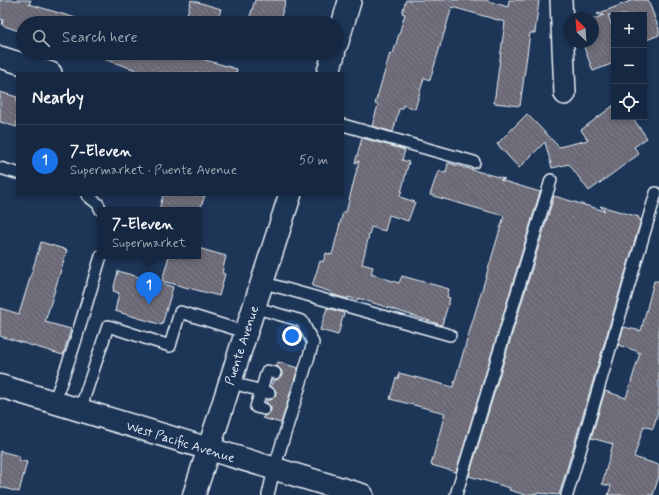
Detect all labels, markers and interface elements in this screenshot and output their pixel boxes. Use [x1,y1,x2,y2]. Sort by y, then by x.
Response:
north arrow [563,12,599,48]
map controls [611,12,647,120]
button: + [611,12,647,48]
search box [16,16,344,60]
icon: search [30,27,52,49]
text: Search here [62,28,138,48]
button: − [611,48,647,84]
button: locate [611,84,647,120]
text: Nearby [32,87,84,109]
text: 7-Eleven [70,142,132,162]
text: 1 [42,152,48,169]
text: 50 m [299,152,328,169]
text: Supermarket · Puente Avenue [70,162,237,179]
popup [97,207,201,259]
text: 7-Eleven [112,215,174,235]
text: Supermarket [112,235,186,252]
pin: 1 [136,272,162,305]
street label: Puente Avenue [222,303,263,388]
your location [282,326,302,346]
street label: West Pacific Avenue [124,418,237,467]

